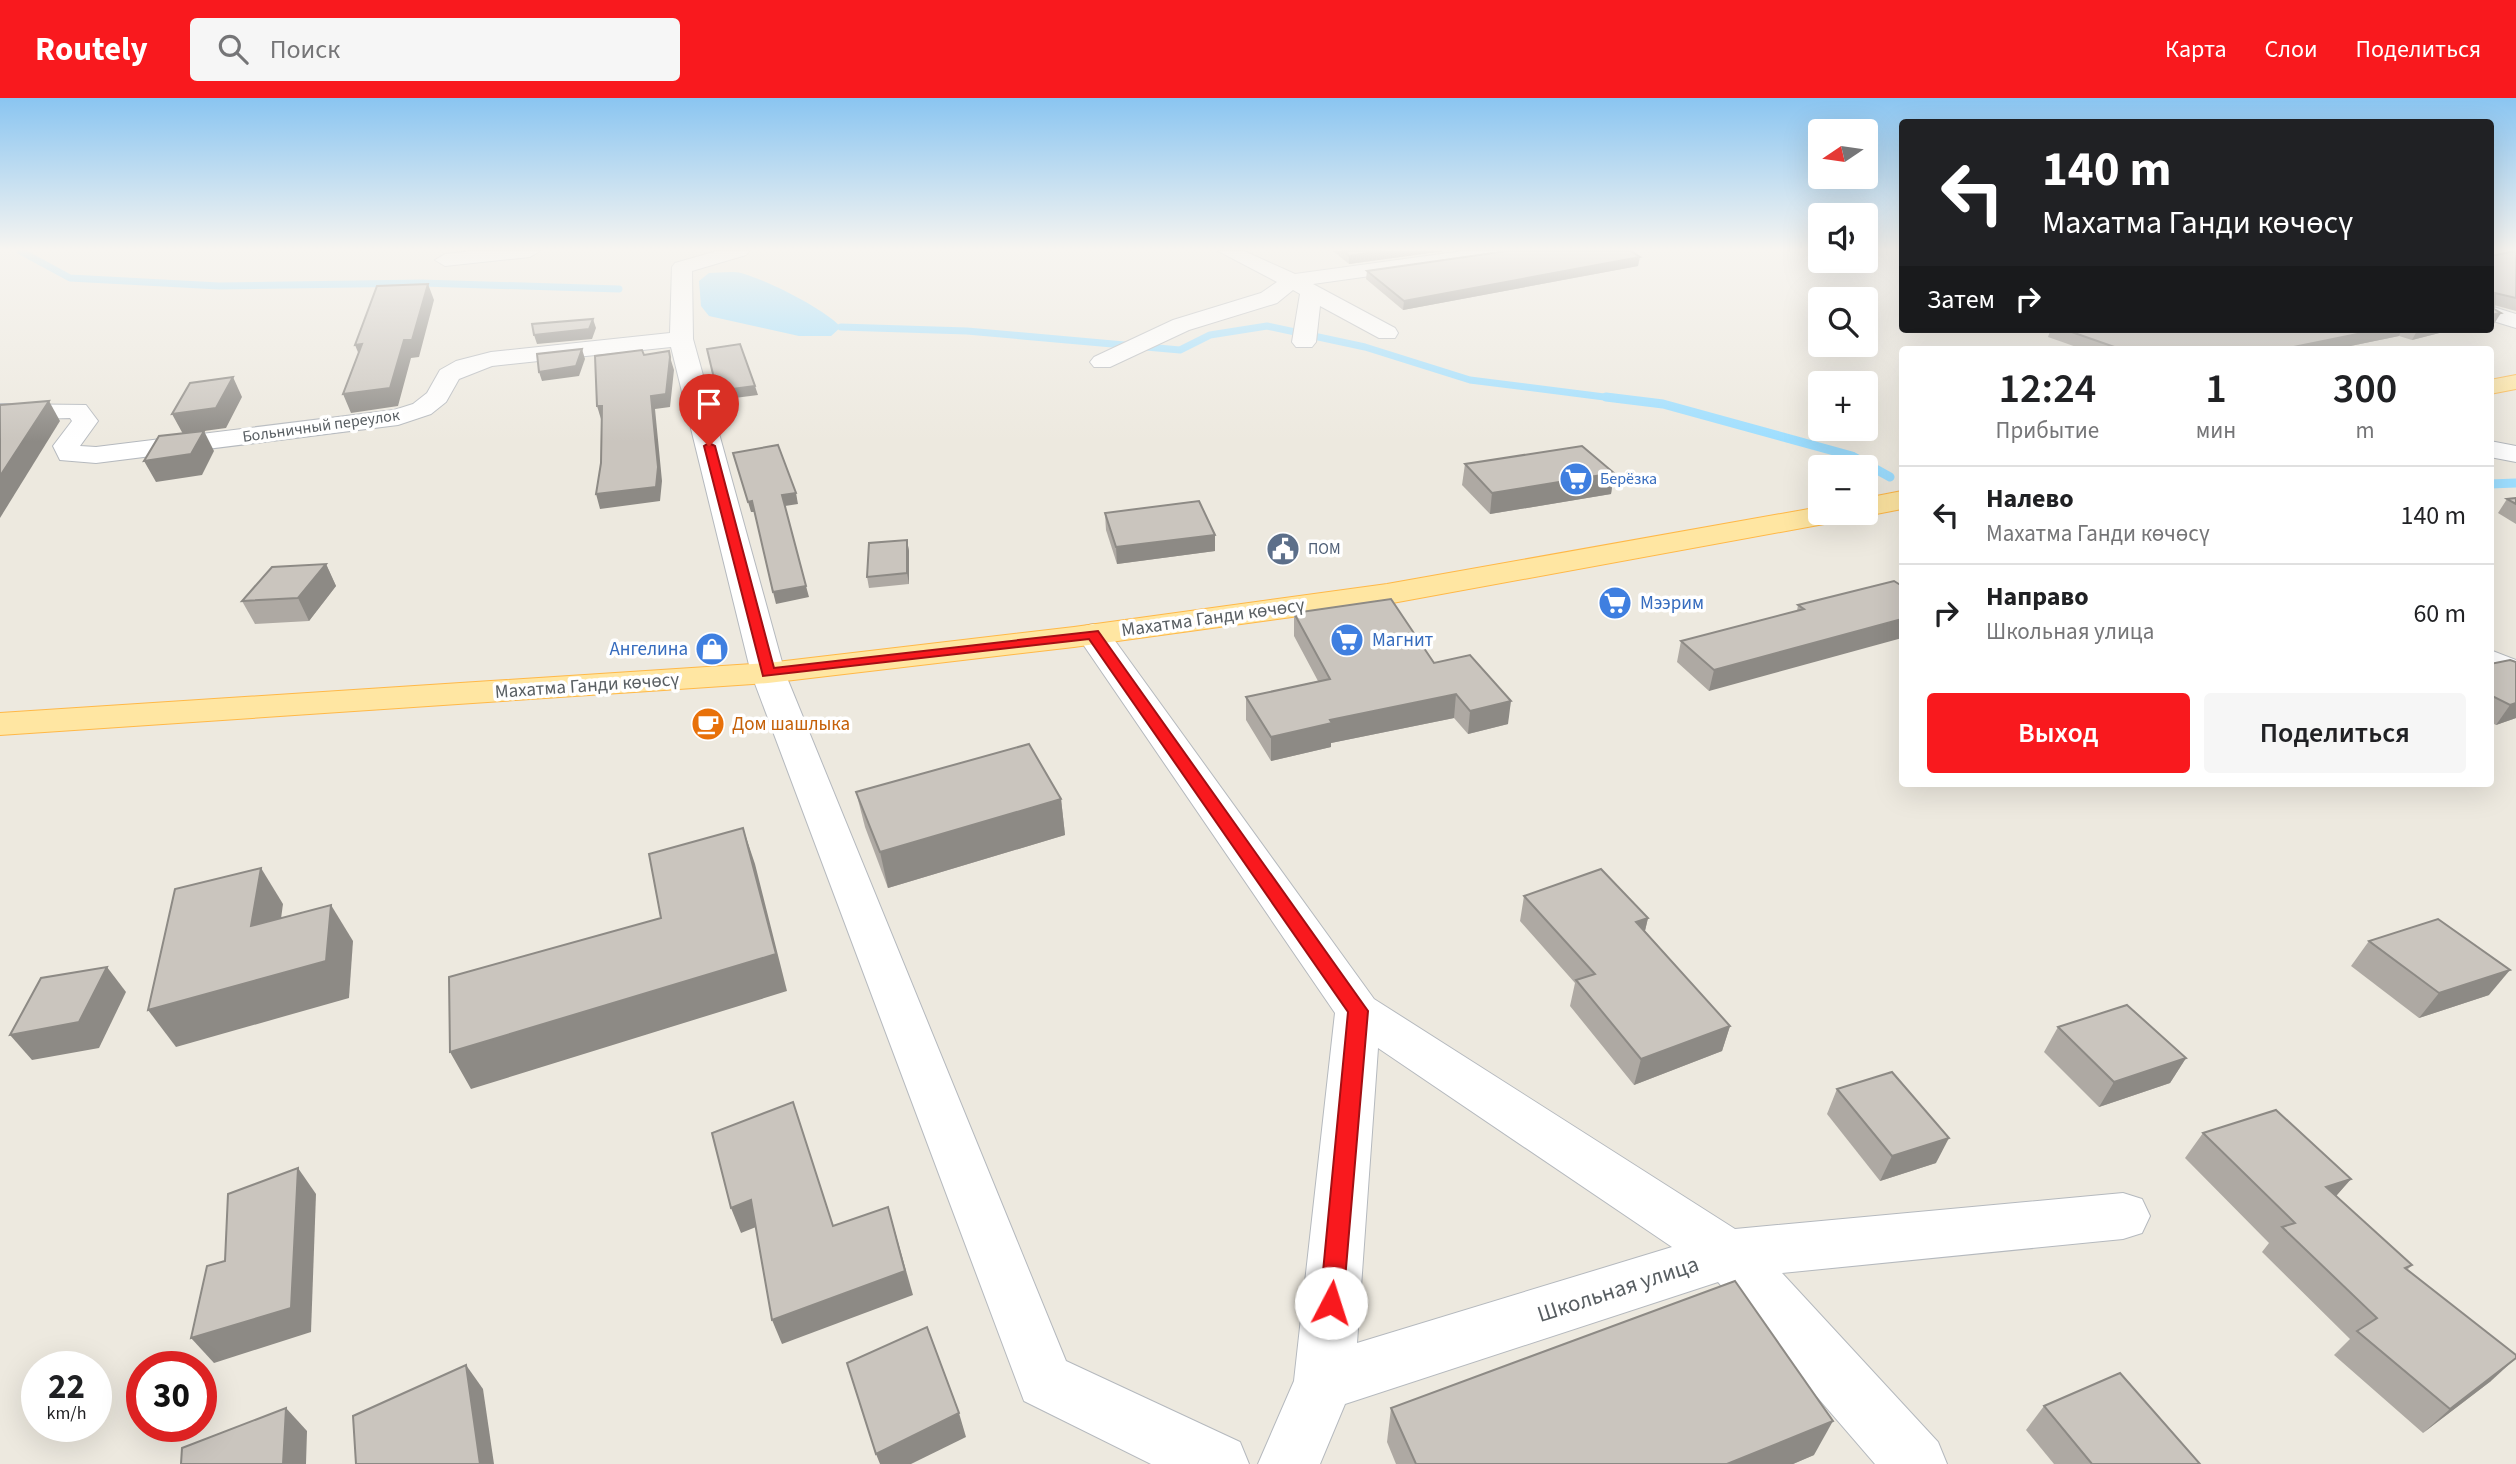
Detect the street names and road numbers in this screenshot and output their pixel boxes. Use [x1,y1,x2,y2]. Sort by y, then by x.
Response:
street label: Больничный переулок [241,404,401,448]
street label: Махатма Ганди көчөсү [1120,592,1307,644]
street label: Махатма Ганди көчөсү [494,666,680,706]
street label: Школьная улица [1533,1247,1703,1331]

